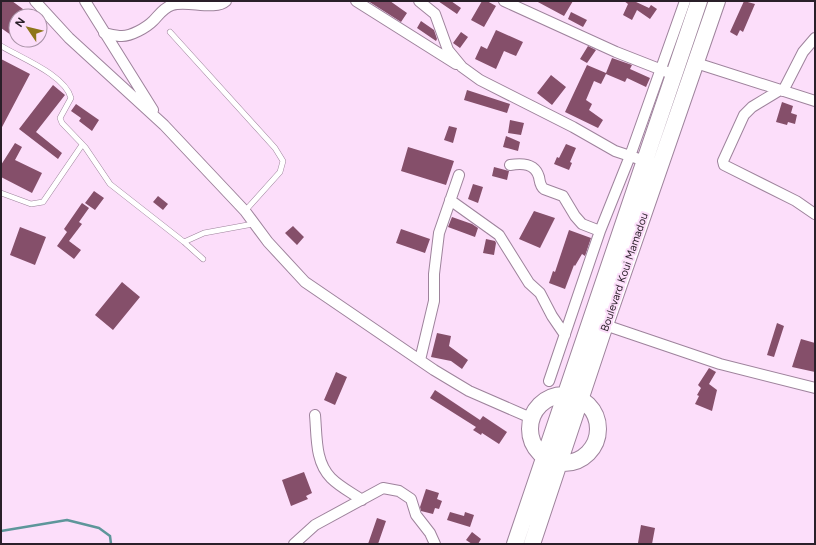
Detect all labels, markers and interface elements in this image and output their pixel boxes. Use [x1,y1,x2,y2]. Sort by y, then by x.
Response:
north arrow [8,8,48,48]
text: N [12,15,28,30]
street label: Boulevard Koui Mamadou [598,211,651,333]

